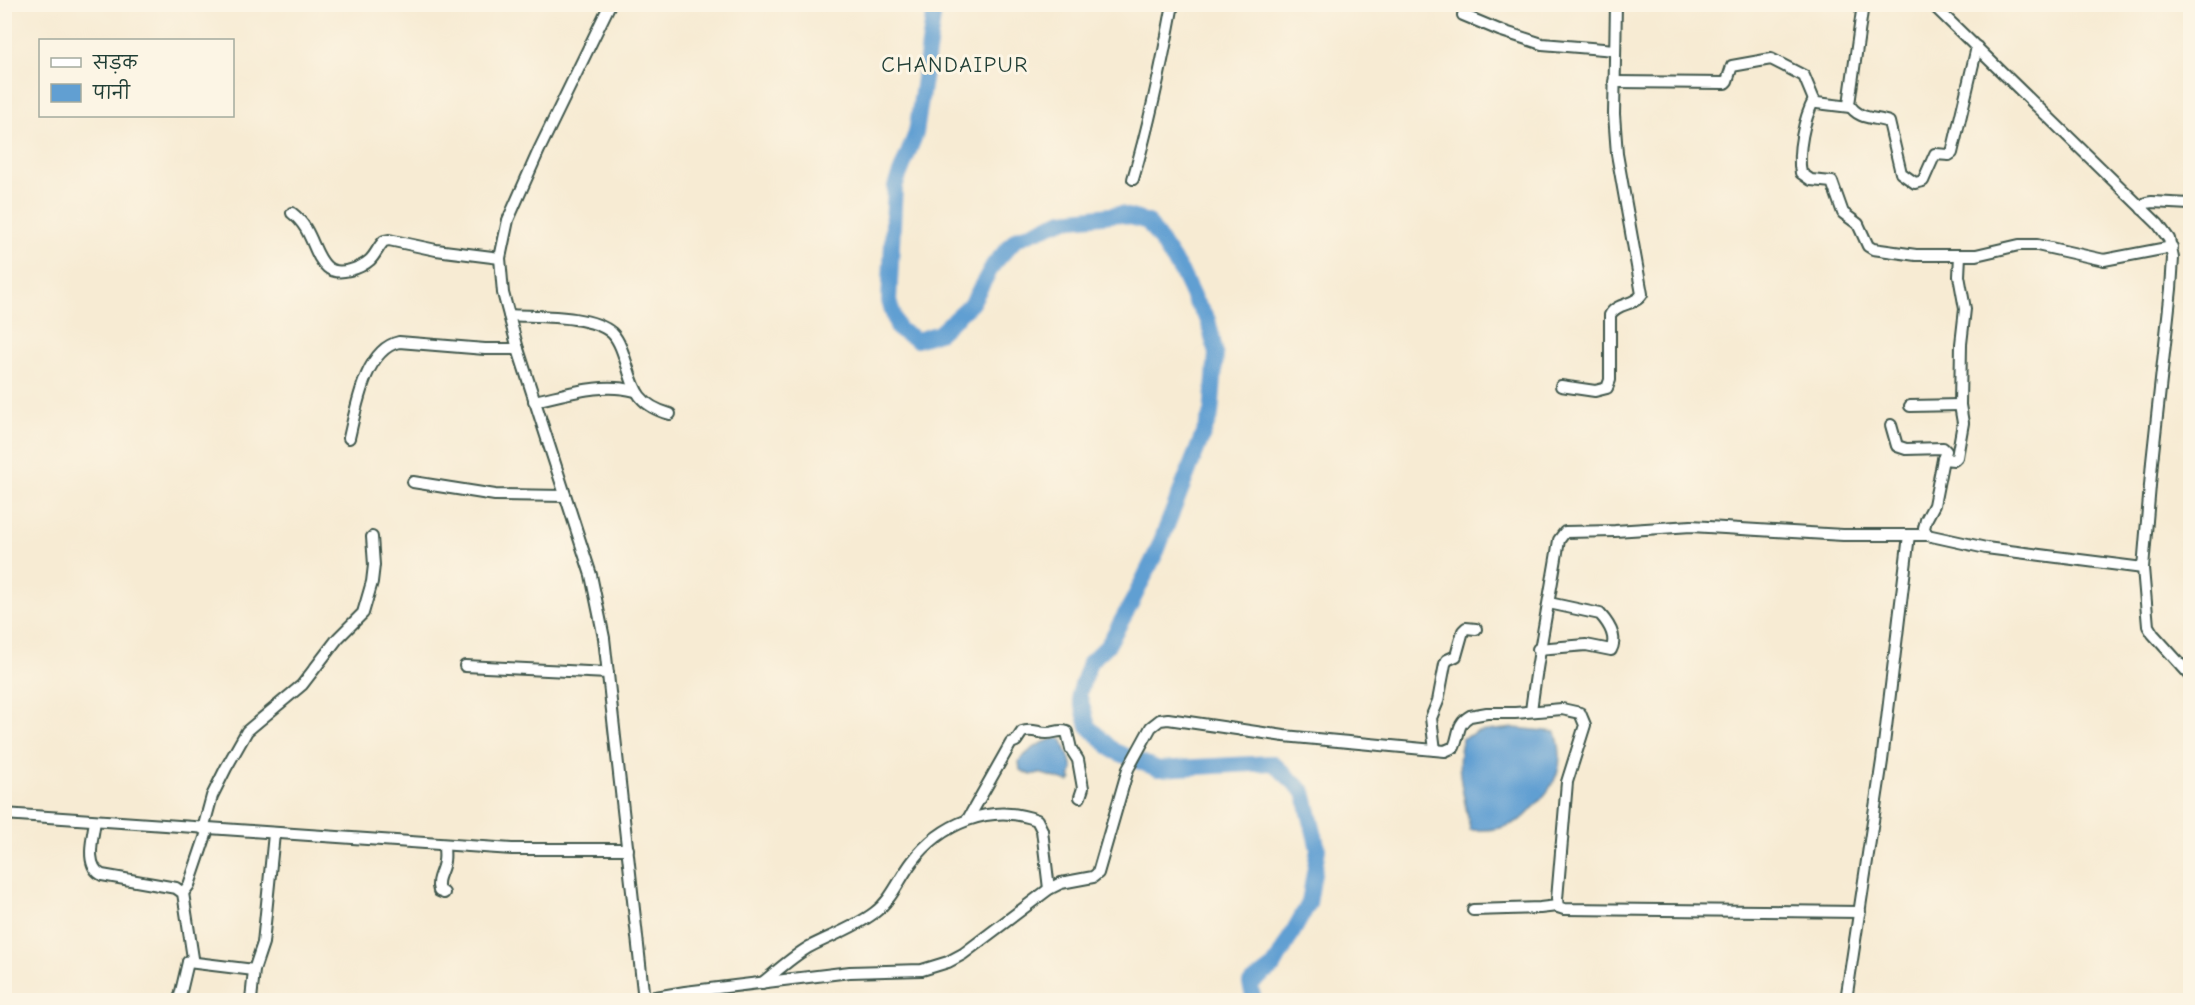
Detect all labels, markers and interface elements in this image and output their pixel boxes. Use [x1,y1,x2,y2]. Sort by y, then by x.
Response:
legend [39,39,234,117]
district label: CHANDAIPUR [881,52,1029,78]
text: सड़क [92,53,138,74]
text: पानी [92,79,131,104]

